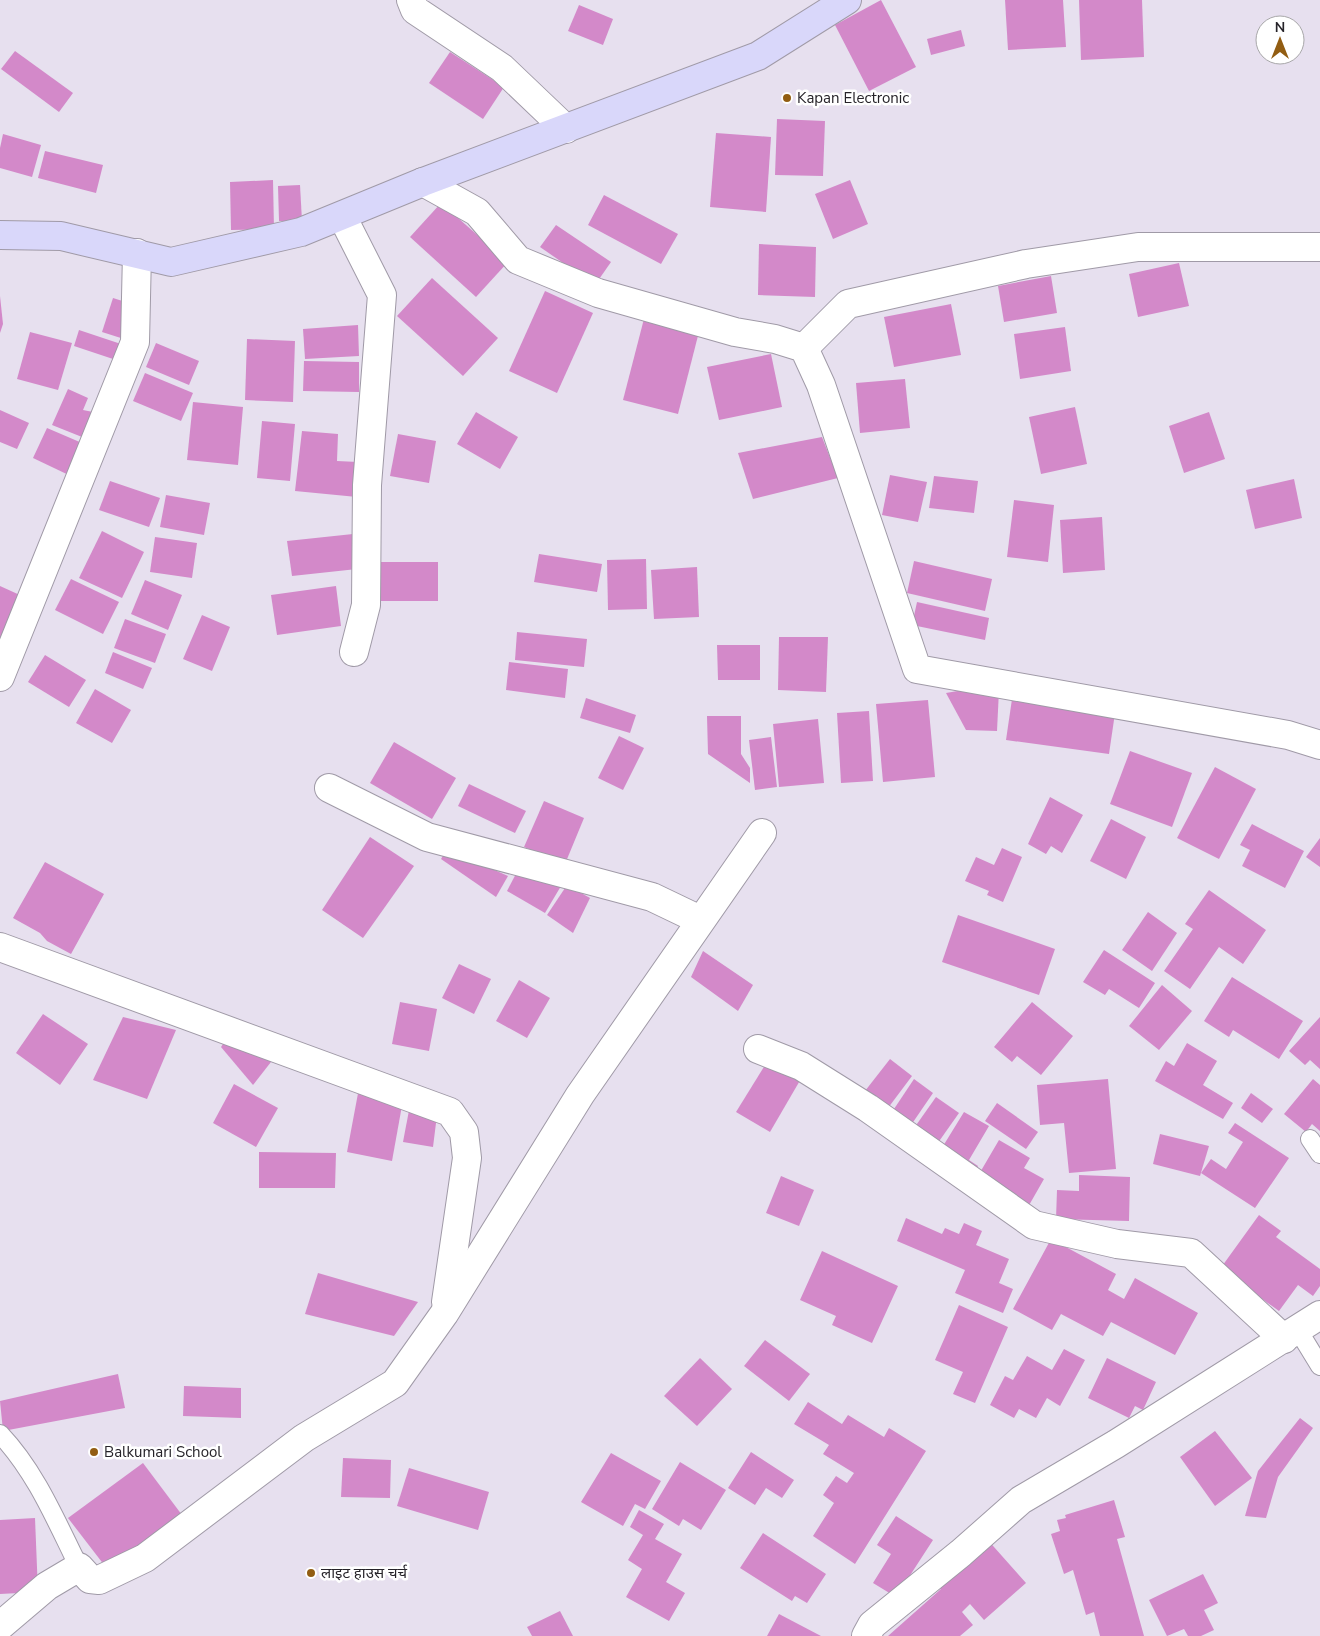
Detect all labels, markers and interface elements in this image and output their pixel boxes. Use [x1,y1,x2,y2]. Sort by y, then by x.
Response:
north arrow [1255,15,1305,65]
text: N [1275,18,1285,37]
place label: Kapan Electronic [797,88,909,108]
marker: Kapan Electronic [781,92,793,104]
place label: Balkumari School [104,1442,222,1462]
marker: Balkumari School [88,1446,100,1458]
place label: लाइट हाउस चर्च [321,1563,408,1583]
marker: लाइट हाउस चर्च [305,1567,317,1579]

